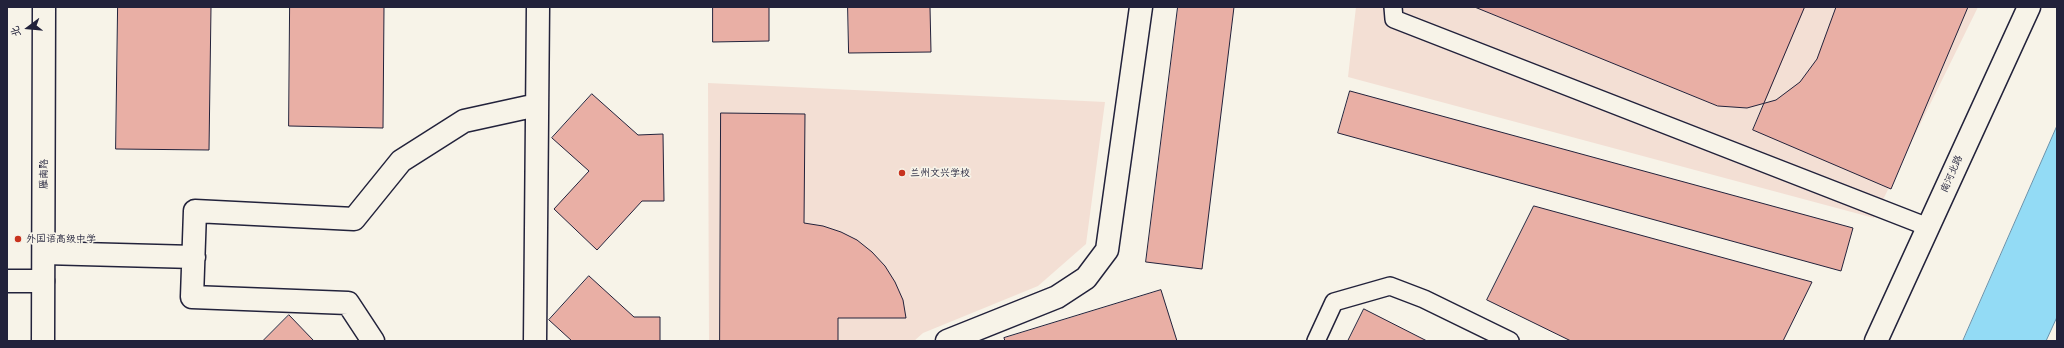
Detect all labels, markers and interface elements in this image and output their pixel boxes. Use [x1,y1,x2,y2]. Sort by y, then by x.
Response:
north arrow [8,8,48,48]
text: 北 [8,24,24,39]
street label: 南河北路 [1938,153,1966,195]
street label: 雁南路 [38,159,50,189]
place label: 兰州文兴学校 [910,167,970,179]
marker: 兰州文兴学校 [897,168,907,178]
place label: 外国语高级中学 [26,233,96,245]
marker: 外国语高级中学 [13,234,23,244]

